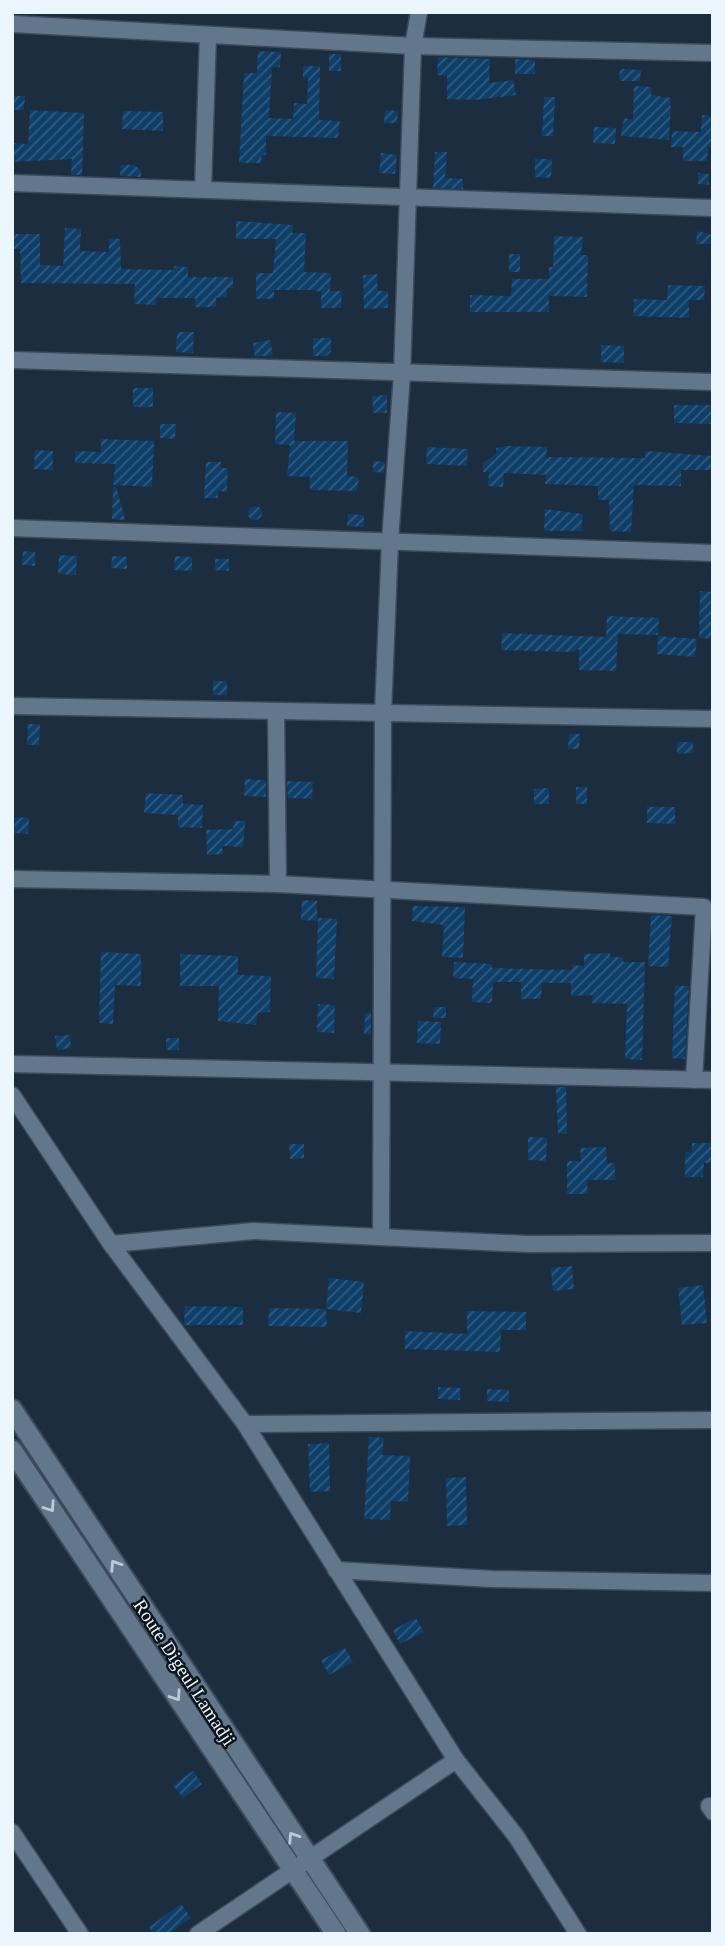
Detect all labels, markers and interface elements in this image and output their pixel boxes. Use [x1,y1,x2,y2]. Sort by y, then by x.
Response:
one-way arrow [42,1499,55,1512]
one-way arrow [110,1560,123,1573]
street label: Route Digeul Lamadji [130,1595,240,1749]
one-way arrow [168,1688,180,1701]
one-way arrow [289,1832,302,1845]

